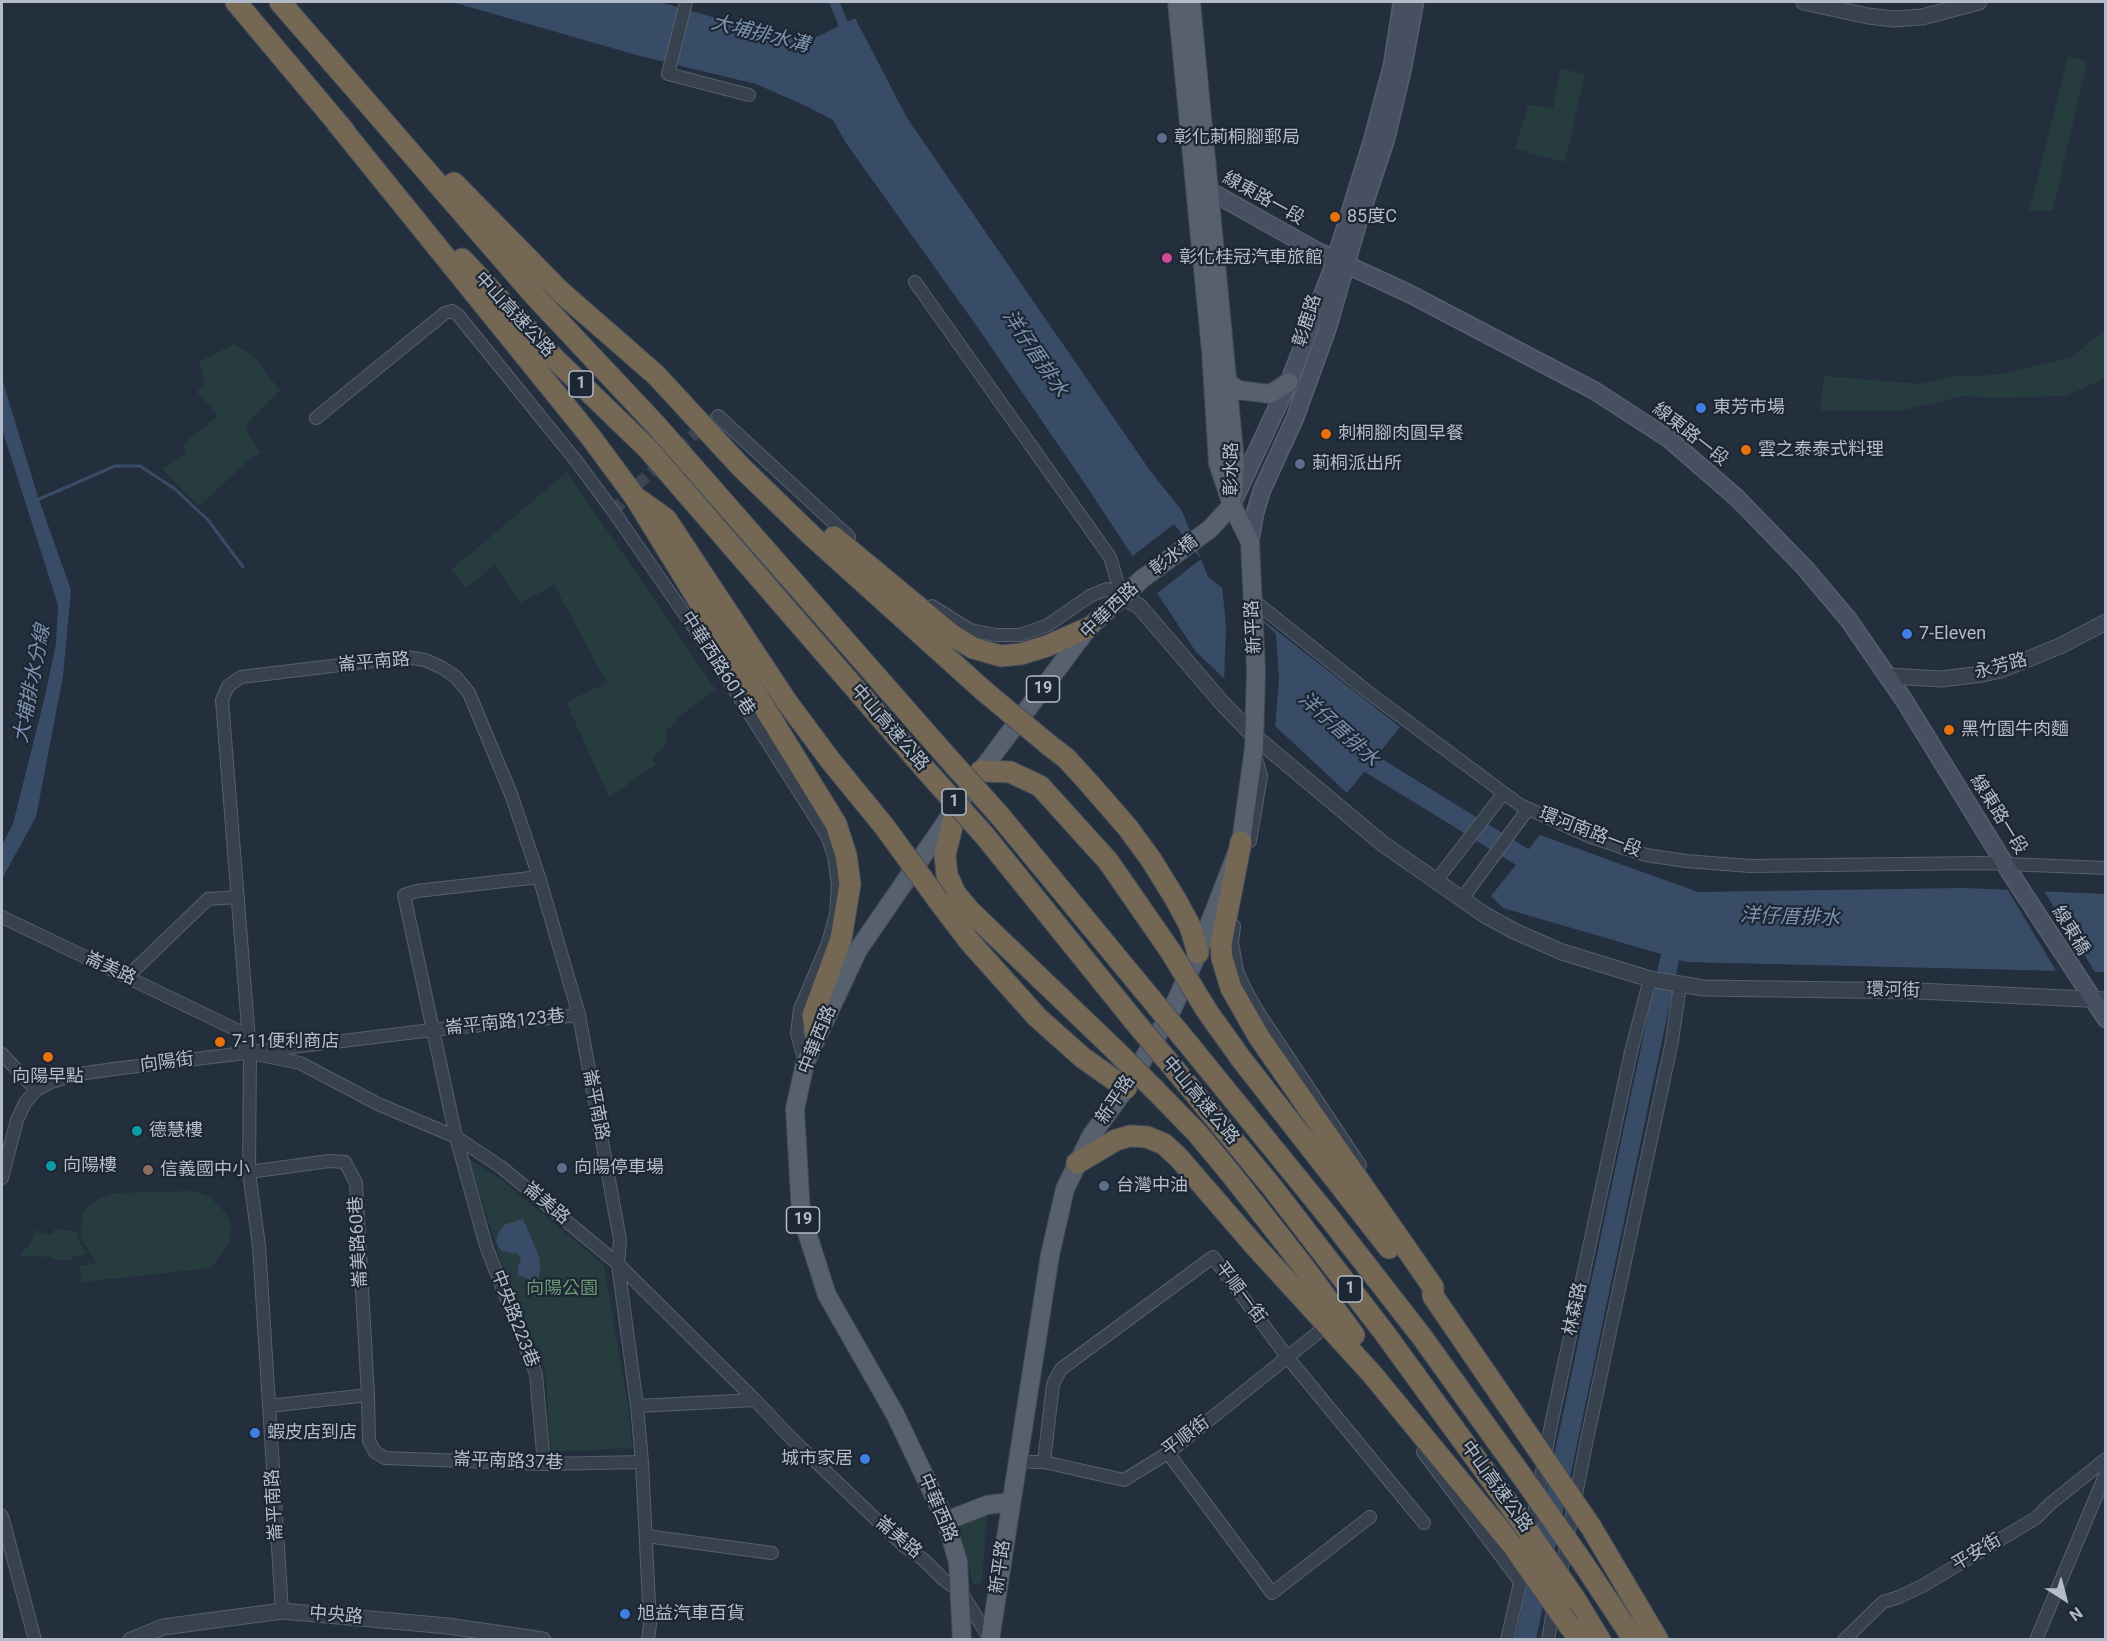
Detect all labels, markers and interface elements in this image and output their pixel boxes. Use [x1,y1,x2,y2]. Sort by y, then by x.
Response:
water label: 大埔排水溝 [709,11,811,59]
place label: 彰化莿桐腳郵局 [1174,127,1300,149]
marker: 彰化莿桐腳郵局 [1155,131,1169,145]
street label: 線東路一段 [1218,168,1308,230]
place label: 85度C [1347,206,1397,228]
marker: 85度C [1328,210,1342,224]
place label: 彰化桂冠汽車旅館 [1179,247,1323,269]
marker: 彰化桂冠汽車旅館 [1160,251,1174,265]
street label: 中山高速公路 [469,268,559,362]
street label: 彰鹿路 [1289,292,1327,350]
water label: 洋仔厝排水 [996,306,1072,402]
road number: 1 [569,371,593,397]
place label: 東芳市場 [1713,397,1785,419]
street label: 線東路一段 [1648,399,1732,471]
marker: 東芳市場 [1694,401,1708,415]
place label: 刺桐腳肉圓早餐 [1338,423,1464,445]
marker: 刺桐腳肉圓早餐 [1319,427,1333,441]
place label: 雲之泰泰式料理 [1758,439,1884,461]
street label: 彰水路 [1221,442,1243,496]
marker: 雲之泰泰式料理 [1739,443,1753,457]
place label: 莿桐派出所 [1312,453,1402,475]
marker: 莿桐派出所 [1293,457,1307,471]
street label: 彰水橋 [1146,531,1202,581]
street label: 中華西路 [1077,578,1143,644]
street label: 新平路 [1242,599,1266,655]
street label: 中華西路601巷 [675,608,759,720]
water label: 大埔排水分線 [10,623,56,745]
place label: 7-Eleven [1919,623,1986,645]
marker: 7-Eleven [1900,627,1914,641]
street label: 崙平南路 [337,649,411,677]
street label: 永芳路 [1972,650,2030,684]
road number: 19 [1026,676,1060,702]
street label: 中山高速公路 [845,680,933,776]
water label: 洋仔厝排水 [1293,688,1383,772]
place label: 黑竹園牛肉麵 [1961,719,2069,741]
marker: 黑竹園牛肉麵 [1942,723,1956,737]
street label: 線東路一段 [1965,771,2031,859]
road number: 1 [942,789,966,815]
street label: 環河南路一段 [1536,804,1644,862]
street label: 線東橋 [2047,902,2093,960]
water label: 洋仔厝排水 [1740,904,1840,932]
street label: 崙美路 [81,948,139,990]
street label: 環河街 [1866,980,1920,1002]
street label: 中華西路 [795,1003,841,1077]
street label: 崙平南路123巷 [444,1006,566,1040]
place label: 7-11便利商店 [232,1031,339,1053]
marker: 7-11便利商店 [213,1035,227,1049]
street label: 向陽街 [139,1049,195,1077]
marker: 向陽早點 [41,1050,55,1064]
street label: 中山高速公路 [1157,1053,1243,1149]
place label: 向陽早點 [12,1066,84,1088]
street label: 崙平南路 [578,1068,612,1142]
street label: 新平路 [1092,1072,1140,1128]
place label: 德慧樓 [149,1120,203,1142]
marker: 德慧樓 [130,1124,144,1138]
place label: 向陽樓 [63,1155,117,1177]
place label: 向陽停車場 [574,1157,664,1179]
marker: 向陽樓 [44,1159,58,1173]
place label: 信義國中小 [160,1159,250,1181]
marker: 向陽停車場 [555,1161,569,1175]
marker: 信義國中小 [141,1163,155,1177]
place label: 台灣中油 [1116,1175,1188,1197]
street label: 崙美路 [518,1178,574,1230]
marker: 台灣中油 [1097,1179,1111,1193]
street label: 崙美路60巷 [346,1195,372,1289]
road number: 19 [786,1207,820,1233]
street label: 平順一街 [1210,1258,1270,1328]
street label: 中央路223巷 [486,1267,542,1371]
road number: 1 [1338,1276,1362,1302]
park label: 向陽公園 [526,1278,598,1300]
street label: 林森路 [1560,1280,1592,1338]
street label: 平順街 [1158,1412,1214,1462]
place label: 蝦皮店到店 [267,1422,357,1444]
marker: 蝦皮店到店 [248,1426,262,1440]
street label: 中山高速公路 [1456,1437,1536,1537]
place label: 城市家居 [781,1448,853,1470]
street label: 崙平南路37巷 [453,1449,563,1475]
marker: 城市家居 [858,1452,872,1466]
street label: 崙平南路 [262,1468,288,1542]
street label: 中華西路 [913,1471,961,1545]
street label: 崙美路 [870,1512,926,1564]
street label: 平安街 [1948,1530,2006,1576]
street label: 新平路 [987,1539,1015,1595]
north arrow [2035,1569,2095,1629]
street label: 中央路 [308,1603,364,1629]
place label: 旭益汽車百貨 [637,1603,745,1625]
text: N [2066,1603,2086,1625]
marker: 旭益汽車百貨 [618,1607,632,1621]

